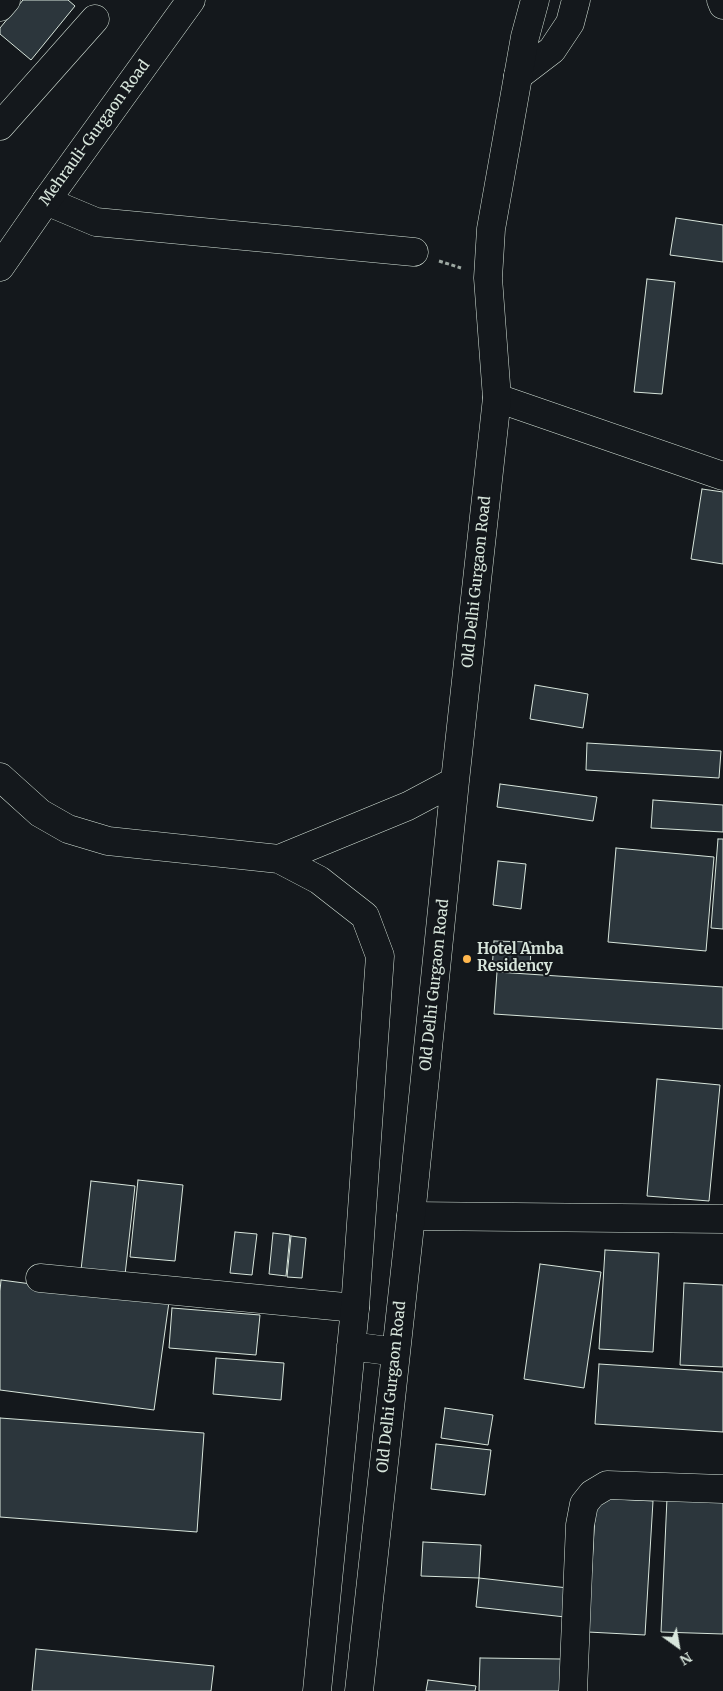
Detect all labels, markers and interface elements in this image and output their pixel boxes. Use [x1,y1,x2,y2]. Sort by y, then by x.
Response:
street label: Mehrauli-Gurgaon Road [36,57,154,209]
street label: Old Delhi Gurgaon Road [459,495,495,669]
street label: Old Delhi Gurgaon Road [417,898,453,1072]
place label: Hotel Amba Residency [477,941,564,976]
marker: Hotel Amba Residency [461,953,473,965]
street label: Old Delhi Gurgaon Road [374,1300,410,1474]
north arrow [653,1621,703,1671]
text: N [676,1648,695,1669]

